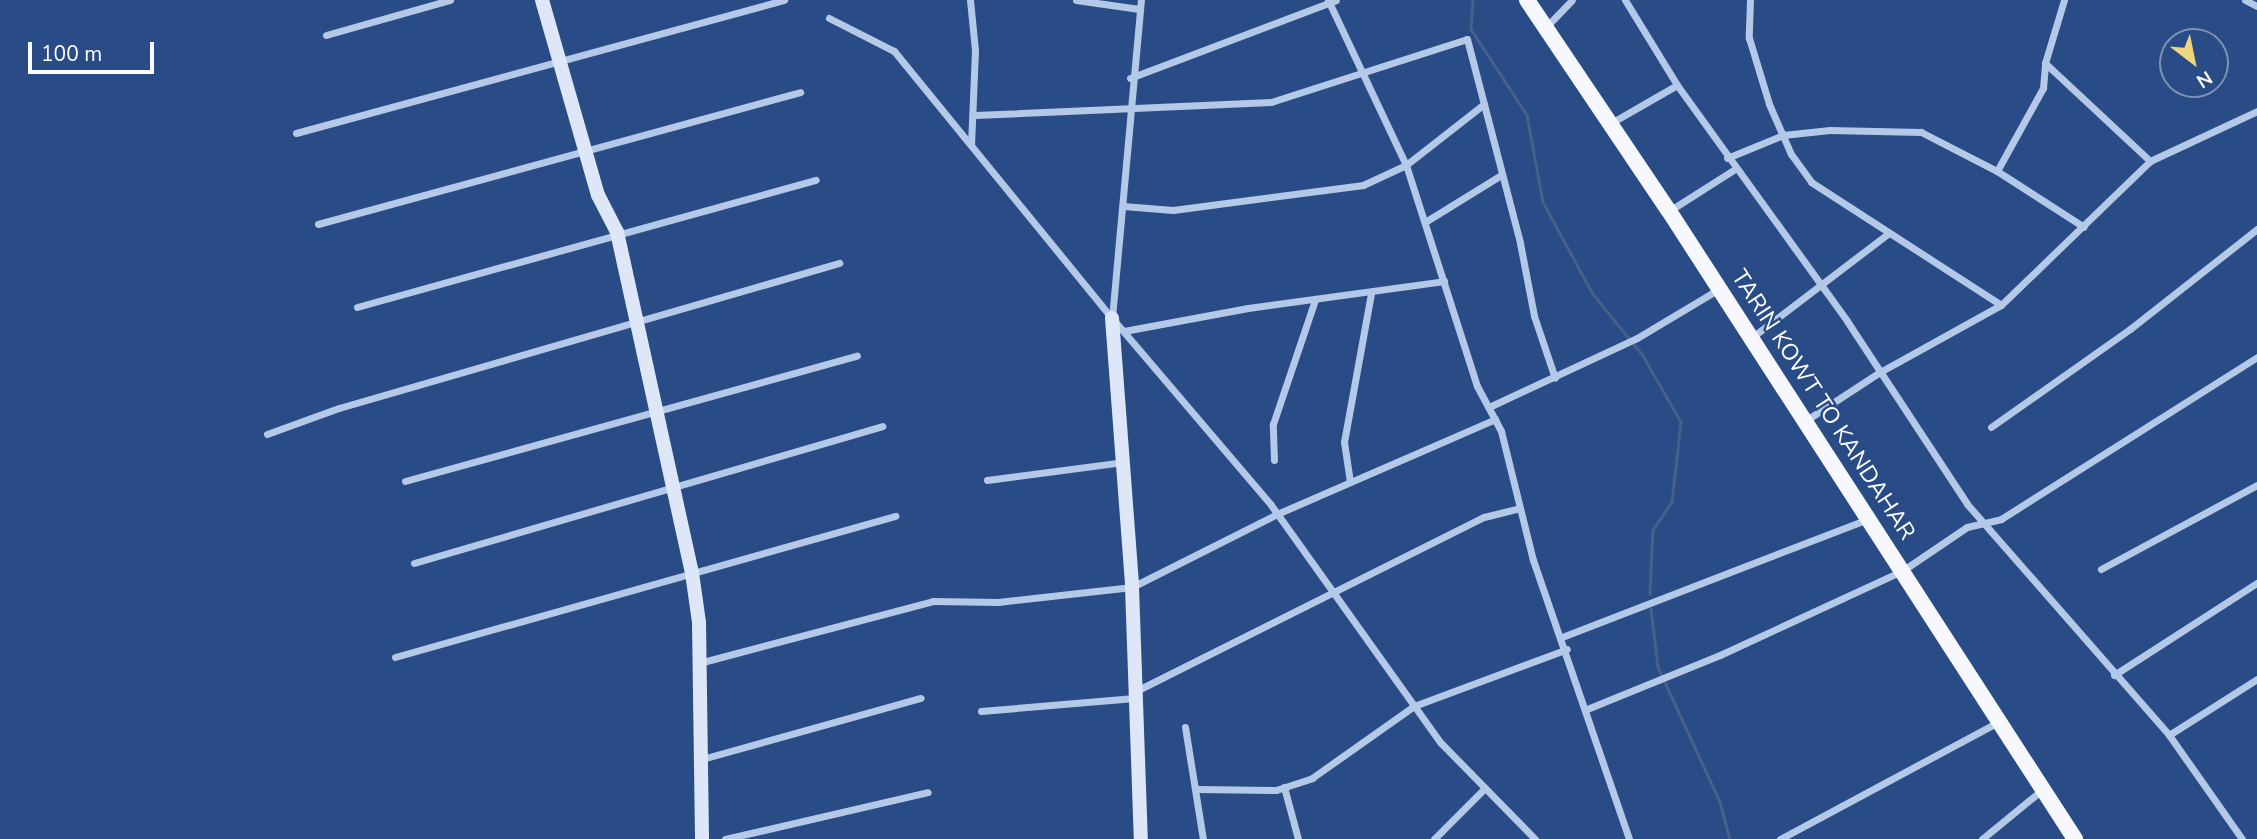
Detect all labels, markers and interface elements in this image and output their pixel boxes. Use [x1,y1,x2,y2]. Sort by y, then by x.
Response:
scale bar [32,28,158,72]
north arrow [2159,28,2229,98]
text: 100 m [41,40,102,68]
text: N [2191,64,2217,94]
street label: TARIN KOWT TO KANDAHAR [1725,265,1921,545]

